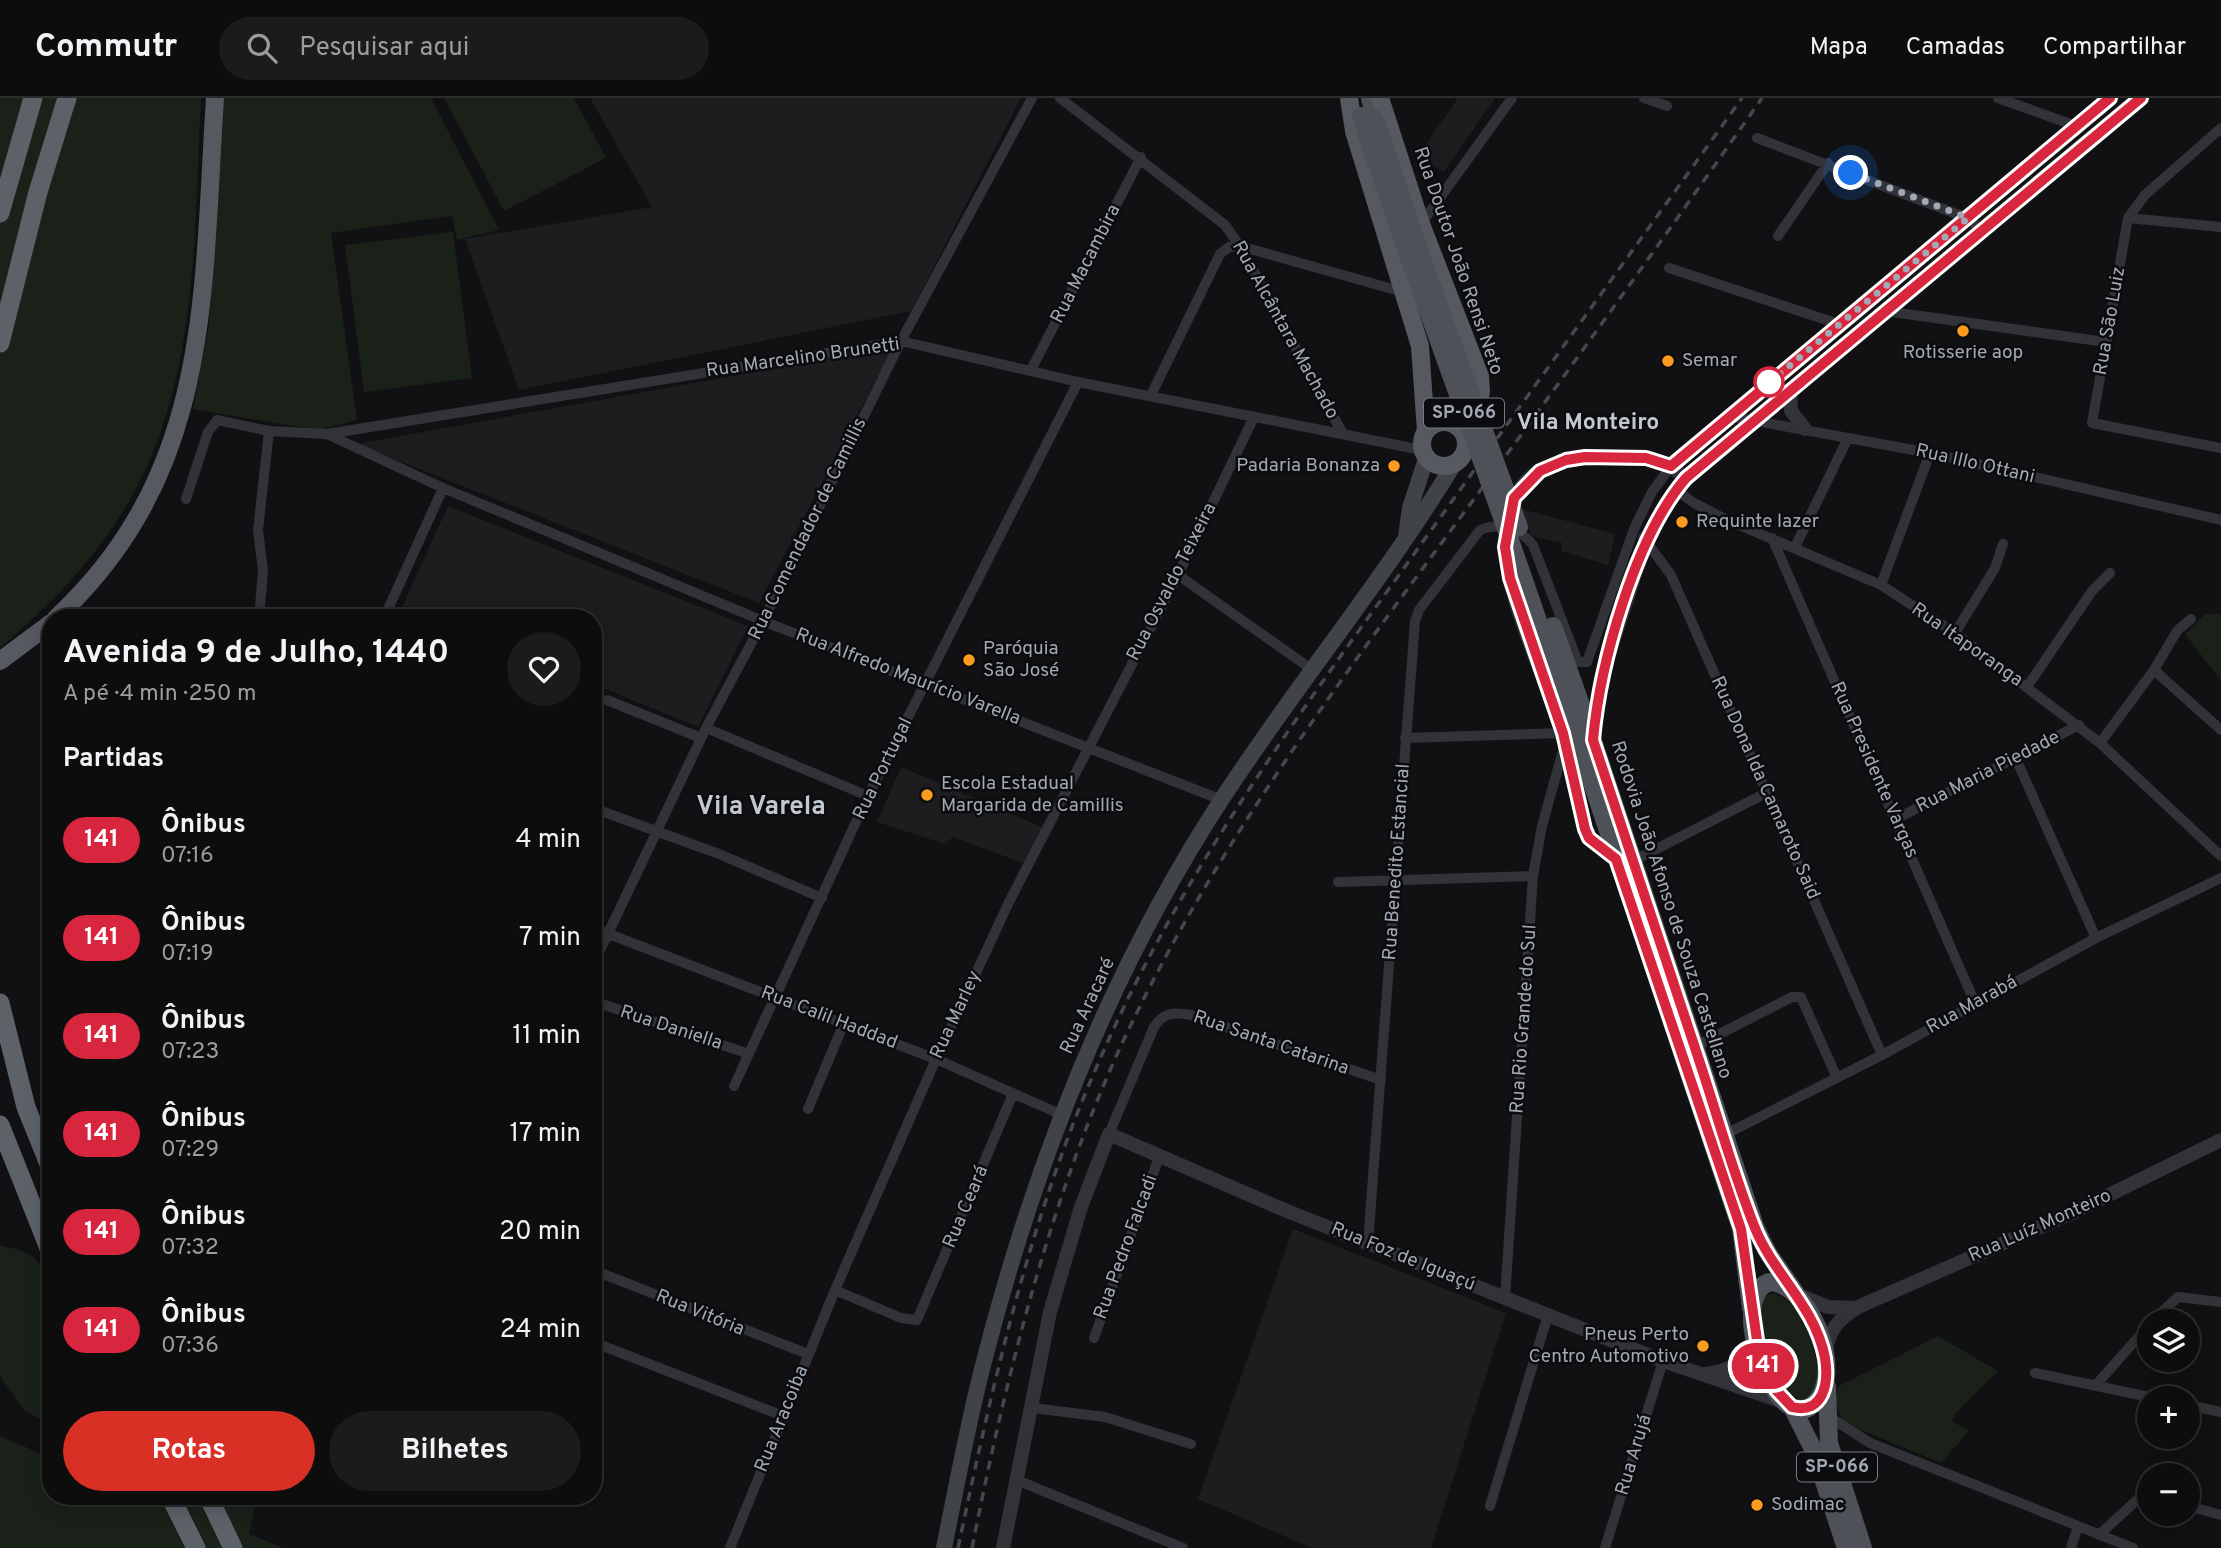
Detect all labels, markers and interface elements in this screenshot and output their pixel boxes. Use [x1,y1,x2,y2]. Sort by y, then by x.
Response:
search box [219,17,709,80]
text: Commutr [35,27,177,69]
icon: search [243,29,281,67]
text: Pesquisar aqui [299,32,469,65]
text: Mapa [1810,33,1868,63]
text: Camadas [1906,33,2005,63]
text: Compartilhar [2043,33,2186,63]
street label: Rua Doutor João Rensi Neto [1408,144,1508,378]
your location [1833,155,1868,190]
street label: Rua Macambira [1046,200,1126,328]
street label: Rua Alcântara Machado [1226,237,1344,423]
street label: Rua São Luiz [2089,265,2131,377]
marker: Rotisserie aop [1955,323,1971,339]
street label: Rua Marcelino Brunetti [705,333,901,383]
place label: Rotisserie aop [1903,341,2023,365]
place label: Semar [1682,349,1738,373]
marker: Semar [1660,353,1676,369]
unlabelled marker [1754,367,1784,397]
road number: SP-066 [1424,398,1504,428]
district label: Vila Monteiro [1517,409,1659,438]
street label: Rua Comendador de Camillis [744,414,872,644]
street label: Rua Illo Ottani [1913,439,2037,489]
place label: Padaria Bonanza [1236,454,1380,478]
marker: Padaria Bonanza [1386,458,1402,474]
street label: Rua Osvaldo Teixeira [1122,499,1222,665]
place label: Requinte lazer [1696,510,1820,534]
marker: Requinte lazer [1674,514,1690,530]
street label: Rua Itaporanga [1907,598,2027,692]
street label: Rua Alfredo Maurício Varella [792,623,1024,731]
button: heart [507,632,581,706]
text: Avenida 9 de Julho, 1440 [63,633,449,675]
place label: Paróquia São José [983,637,1059,683]
marker: Paróquia São José [961,652,977,668]
street label: Rua Dona Ida Camaroto Said [1705,673,1825,903]
street label: Rua Presidente Vargas [1824,678,1924,862]
text: A pé · 4 min · 250 m [63,680,256,709]
street label: Rua Portugal [848,714,918,824]
street label: Rua Maria Piedade [1912,725,2064,819]
street label: Rodovia João Afonso de Souza Castellano [1605,738,1737,1082]
text: Partidas [63,743,164,776]
street label: Rua Benedito Estancial [1378,763,1416,961]
place label: Escola Estadual Margarida de Camillis [941,772,1124,818]
marker: Escola Estadual Margarida de Camillis [919,787,935,803]
district label: Vila Varela [696,791,826,824]
text: Ônibus [161,809,246,842]
text: 4 min [515,824,581,857]
text: 141 [84,825,119,855]
text: 07:16 [161,842,214,871]
text: Ônibus [161,907,246,940]
text: 7 min [519,922,581,955]
text: 141 [84,923,119,953]
street label: Rua Rio Grande do Sul [1505,924,1543,1114]
text: 07:19 [161,940,214,969]
street label: Rua Aracaré [1055,954,1121,1058]
street label: Rua Marley [925,967,987,1063]
street label: Rua Marabá [1922,970,2022,1040]
street label: Rua Calil Haddad [757,981,901,1055]
street label: Rua Daniella [617,1000,725,1056]
text: Ônibus [161,1005,246,1038]
street label: Rua Santa Catarina [1190,1005,1352,1081]
text: 11 min [512,1020,581,1053]
text: 141 [84,1021,119,1051]
text: 07:23 [161,1038,219,1067]
text: Ônibus [161,1103,246,1136]
text: 17 min [509,1118,581,1151]
text: 141 [84,1119,119,1149]
text: 07:29 [161,1136,219,1165]
street label: Rua Ceará [938,1162,994,1252]
street label: Rua Pedro Falcadi [1089,1171,1163,1323]
street label: Rua Luíz Monteiro [1965,1184,2115,1268]
text: Ônibus [161,1201,246,1234]
text: 20 min [499,1216,581,1249]
text: 141 [84,1217,119,1247]
street label: Rua Foz de Iguaçú [1327,1217,1479,1297]
text: 07:32 [161,1234,219,1263]
street label: Rua Vitória [652,1284,748,1342]
text: Ônibus [161,1299,246,1332]
map controls [2137,1309,2200,1526]
button: layers [2137,1309,2200,1372]
text: 24 min [500,1314,581,1347]
text: 141 [84,1315,119,1345]
place label: Pneus Perto Centro Automotivo [1528,1323,1689,1369]
text: 07:36 [161,1332,219,1361]
marker: Pneus Perto Centro Automotivo [1695,1338,1711,1354]
line badge: 141 [1723,1343,1803,1389]
text: 141 [1746,1351,1780,1381]
street label: Rua Aracoiba [750,1362,814,1476]
button: + [2137,1386,2200,1449]
button: Rotas [63,1411,315,1491]
button: Bilhetes [329,1411,581,1491]
street label: Rua Arujá [1610,1412,1658,1498]
road number: SP-066 [1797,1452,1877,1482]
button: − [2137,1463,2200,1526]
place label: Sodimac [1771,1493,1844,1517]
marker: Sodimac [1749,1497,1765,1513]

